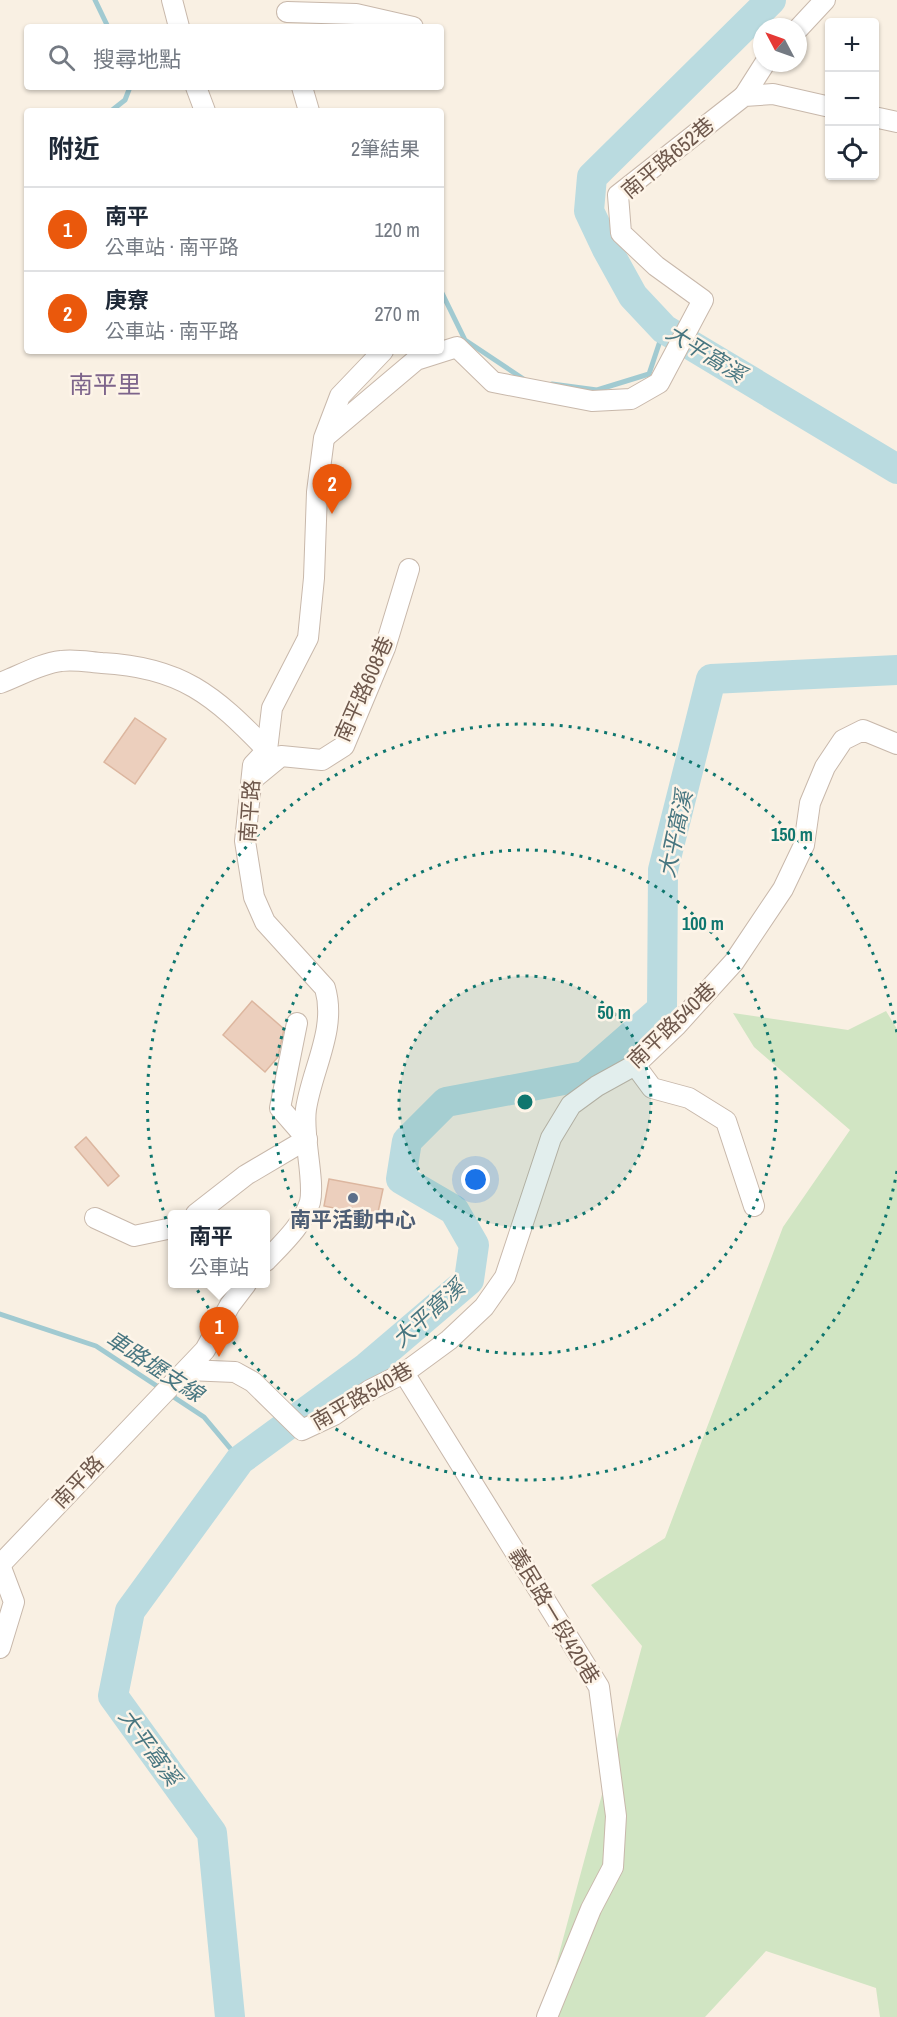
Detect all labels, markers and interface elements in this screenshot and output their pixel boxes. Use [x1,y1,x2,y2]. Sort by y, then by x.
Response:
north arrow [753,18,807,72]
map controls [825,18,879,180]
button: + [825,18,879,72]
search box [24,24,444,90]
icon: search [45,41,78,74]
text: 搜尋地點 [93,44,181,74]
button: − [825,72,879,126]
street label: 南平路652巷 [615,110,720,205]
button: locate [825,126,879,180]
text: 附近 [48,131,100,166]
text: 2筆結果 [351,135,420,162]
text: 南平 [105,201,149,231]
text: 1 [63,216,72,243]
text: 120 m [374,216,420,243]
text: 公車站 · 南平路 [105,233,239,260]
text: 庚寮 [105,285,149,315]
text: 2 [63,300,72,327]
text: 270 m [374,300,420,327]
text: 公車站 · 南平路 [105,317,239,344]
water label: 大平窩溪 [661,317,754,391]
district label: 南平里 [69,368,141,400]
pin: 2 [312,464,352,514]
street label: 南平路608巷 [327,631,400,746]
street label: 南平路 [233,779,266,843]
water label: 大平窩溪 [651,785,699,880]
text: 150 m [771,822,813,847]
text: 100 m [682,911,724,936]
street label: 南平路540巷 [621,975,722,1074]
text: 50 m [597,1000,631,1025]
centre of rings [515,1092,535,1112]
your location [461,1165,490,1194]
marker: 南平活動中心 [346,1191,360,1205]
place label: 南平活動中心 [290,1205,416,1234]
popup [168,1210,270,1288]
text: 南平 [189,1221,233,1251]
text: 公車站 [189,1253,249,1280]
water label: 大平窩溪 [385,1270,473,1354]
pin: 1 [200,1308,238,1357]
water label: 車路壢支線 [101,1323,212,1410]
street label: 南平路540巷 [306,1355,418,1436]
street label: 南平路 [45,1449,110,1514]
street label: 義民路一段420巷 [502,1542,607,1690]
water label: 大平窩溪 [112,1703,190,1794]

